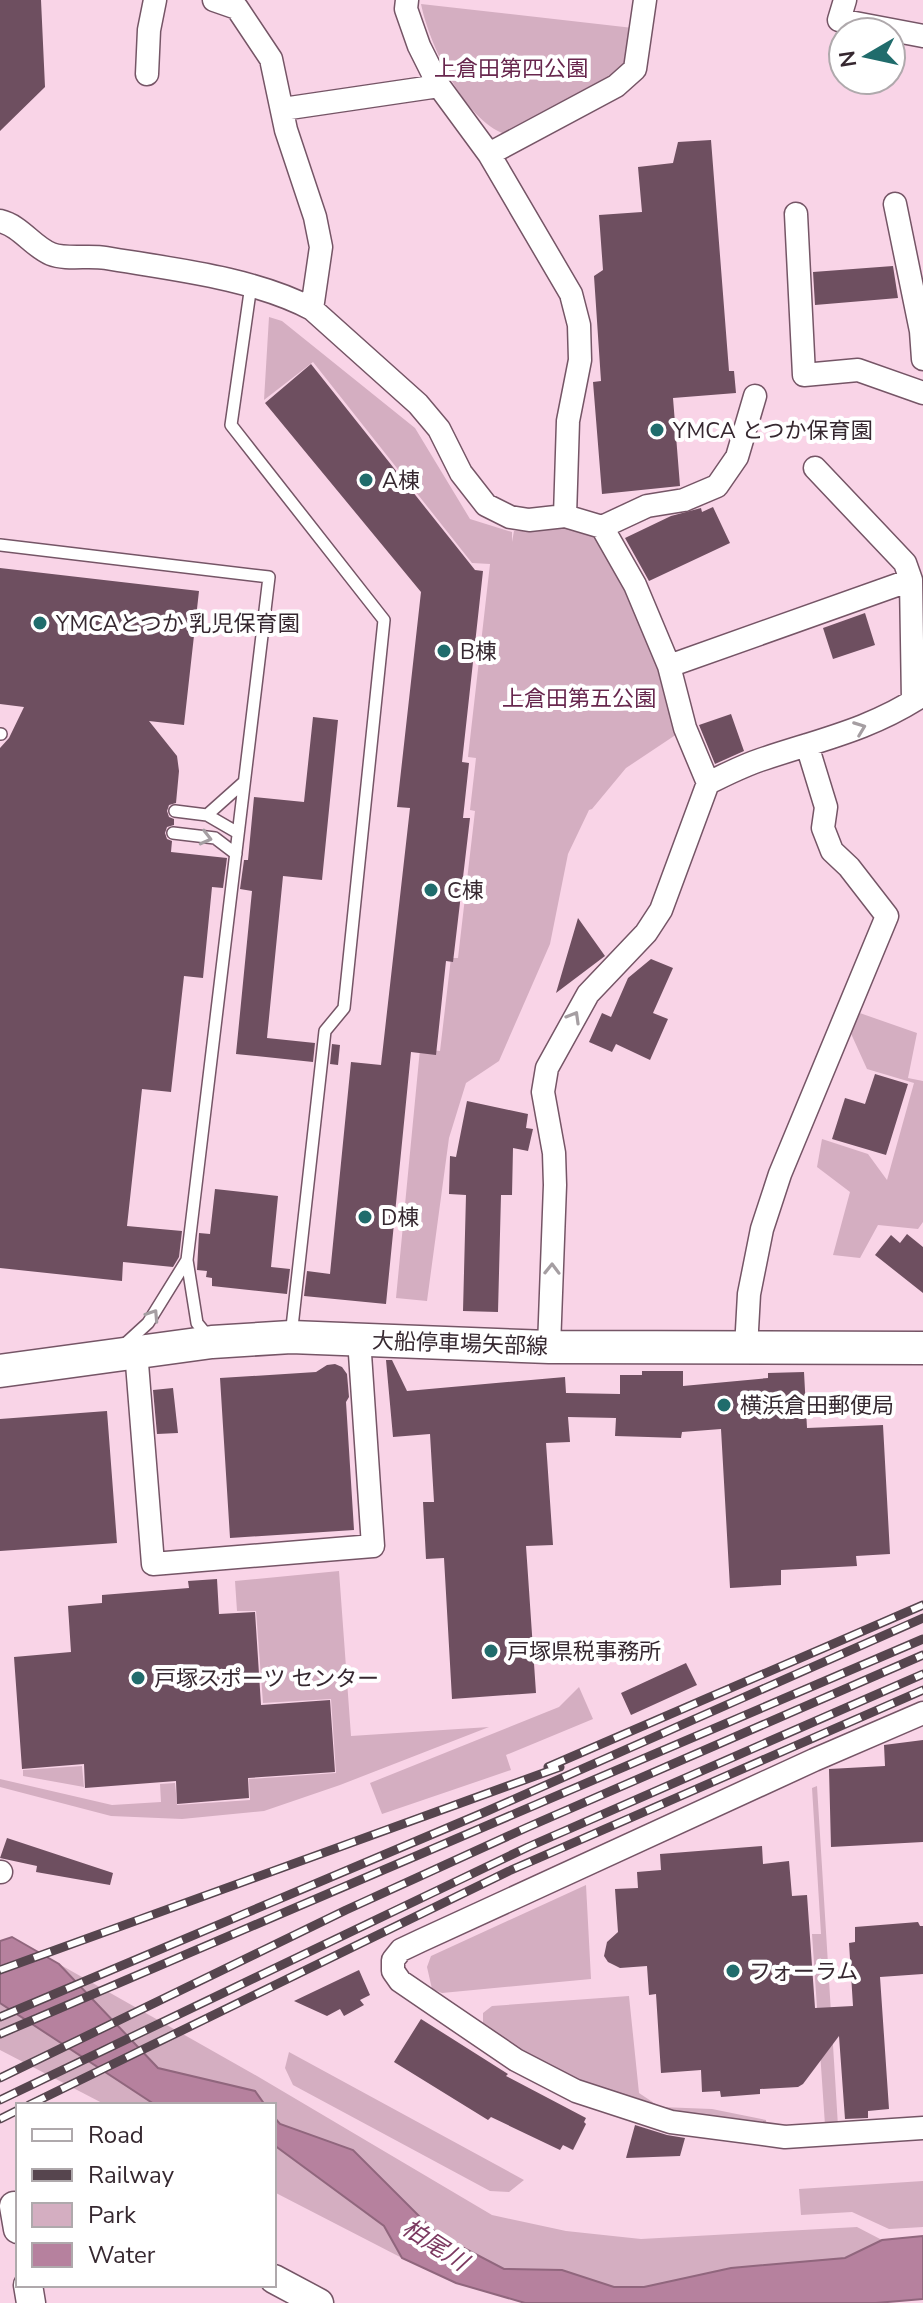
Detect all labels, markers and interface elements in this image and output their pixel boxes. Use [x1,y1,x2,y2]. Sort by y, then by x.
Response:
north arrow [827,16,907,96]
text: N [832,48,864,69]
park label: 上倉田第四公園 [434,54,588,84]
place label: YMCA とつか保育園 [672,416,873,446]
marker: YMCA とつか保育園 [648,421,666,439]
place label: A棟 [382,466,420,496]
marker: A棟 [357,471,375,489]
place label: YMCAとつか 乳児保育園 [55,609,300,639]
marker: YMCAとつか 乳児保育園 [31,614,49,632]
place label: B棟 [460,637,497,667]
marker: B棟 [435,642,453,660]
park label: 上倉田第五公園 [502,684,656,714]
one-way arrow [852,721,866,738]
one-way arrow [199,829,213,846]
place label: C棟 [447,876,484,906]
marker: C棟 [422,881,440,899]
one-way arrow [564,1011,580,1026]
place label: D棟 [381,1203,419,1233]
marker: D棟 [356,1208,374,1226]
one-way arrow [543,1262,560,1275]
one-way arrow [143,1309,158,1323]
street label: 大船停車場矢部線 [371,1326,548,1362]
place label: 横浜倉田郵便局 [740,1391,894,1421]
marker: 横浜倉田郵便局 [715,1396,733,1414]
place label: 戸塚県税事務所 [507,1637,661,1667]
marker: 戸塚県税事務所 [482,1642,500,1660]
place label: 戸塚スポーツ センター [154,1664,379,1694]
marker: 戸塚スポーツ センター [129,1669,147,1687]
place label: フォーラム [749,1957,858,1987]
marker: フォーラム [724,1962,742,1980]
legend [16,2103,276,2287]
text: Road [88,2119,144,2151]
text: Railway [88,2159,175,2191]
text: Park [88,2199,137,2231]
water label: 柏尾川 [396,2212,476,2280]
text: Water [88,2239,156,2271]

